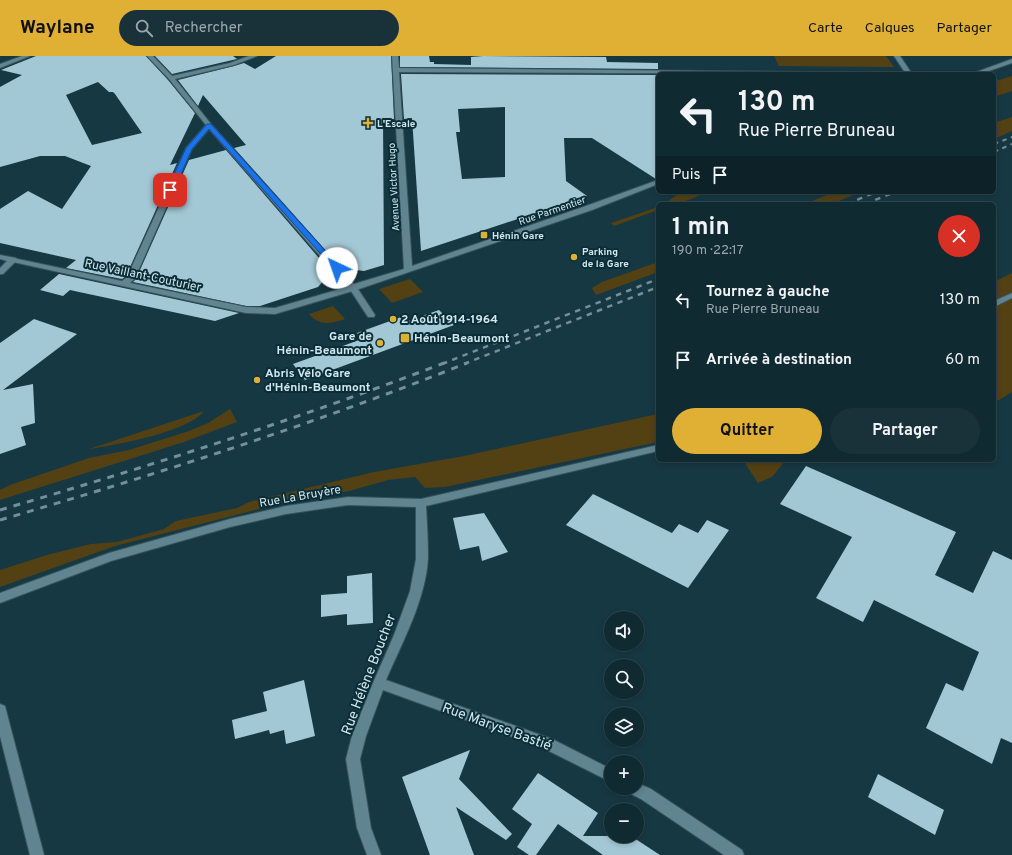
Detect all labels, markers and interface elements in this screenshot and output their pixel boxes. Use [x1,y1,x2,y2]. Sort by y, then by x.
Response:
search box [119,10,399,46]
text: Waylane [20,16,95,40]
icon: search [133,17,155,39]
text: Rechercher [165,19,243,38]
text: Carte [808,20,843,37]
text: Calques [865,20,915,37]
text: Partager [937,20,992,37]
text: 130 m [738,85,816,121]
icon: left [672,88,724,140]
marker: L'Escale [362,117,374,129]
place label: L'Escale [377,118,416,131]
text: Rue Pierre Bruneau [738,120,895,143]
street label: Avenue Victor Hugo [386,142,403,231]
icon: arrive [709,164,731,186]
text: Puis [672,166,701,185]
pin [153,173,187,207]
icon: arrive [159,179,181,201]
street label: Rue Parmentier [517,194,588,229]
text: 1 min [672,213,730,243]
button: close [938,215,980,257]
marker: Hénin Gare [479,230,489,240]
place label: Hénin Gare [492,230,544,243]
text: 190 m · 22:17 [672,243,743,259]
place label: Parking de la Gare [582,246,629,271]
position arrow [316,247,358,289]
marker: Parking de la Gare [569,252,579,262]
street label: Rue Vaillant-Couturier [83,256,203,296]
text: Tournez à gauche [706,283,830,302]
icon: left [672,289,694,311]
text: 130 m [940,291,980,310]
text: Rue Pierre Bruneau [706,302,820,318]
place label: 2 Août 1914-1964 [401,312,498,328]
marker: 2 Août 1914-1964 [388,314,398,324]
place label: Gare de Hénin-Beaumont [276,329,372,359]
place label: Hénin-Beaumont [414,331,510,347]
marker: Hénin-Beaumont [399,332,411,344]
marker: Gare de Hénin-Beaumont [375,338,385,348]
icon: arrive [672,349,694,371]
text: Arrivée à destination [706,351,852,370]
text: 60 m [945,351,980,370]
place label: Abris Vélo Gare d'Hénin-Beaumont [265,366,371,396]
marker: Abris Vélo Gare d'Hénin-Beaumont [252,375,262,385]
button: Quitter [672,408,822,454]
button: Partager [830,408,980,454]
street label: Rue La Bruyère [258,482,342,512]
street label: Rue Hélène Boucher [338,611,401,738]
map controls [604,611,644,843]
button: sound [604,611,644,651]
button: search [604,659,644,699]
street label: Rue Maryse Bastié [439,700,554,755]
button: layers [604,707,644,747]
button: + [604,755,644,795]
button: − [604,803,644,843]

